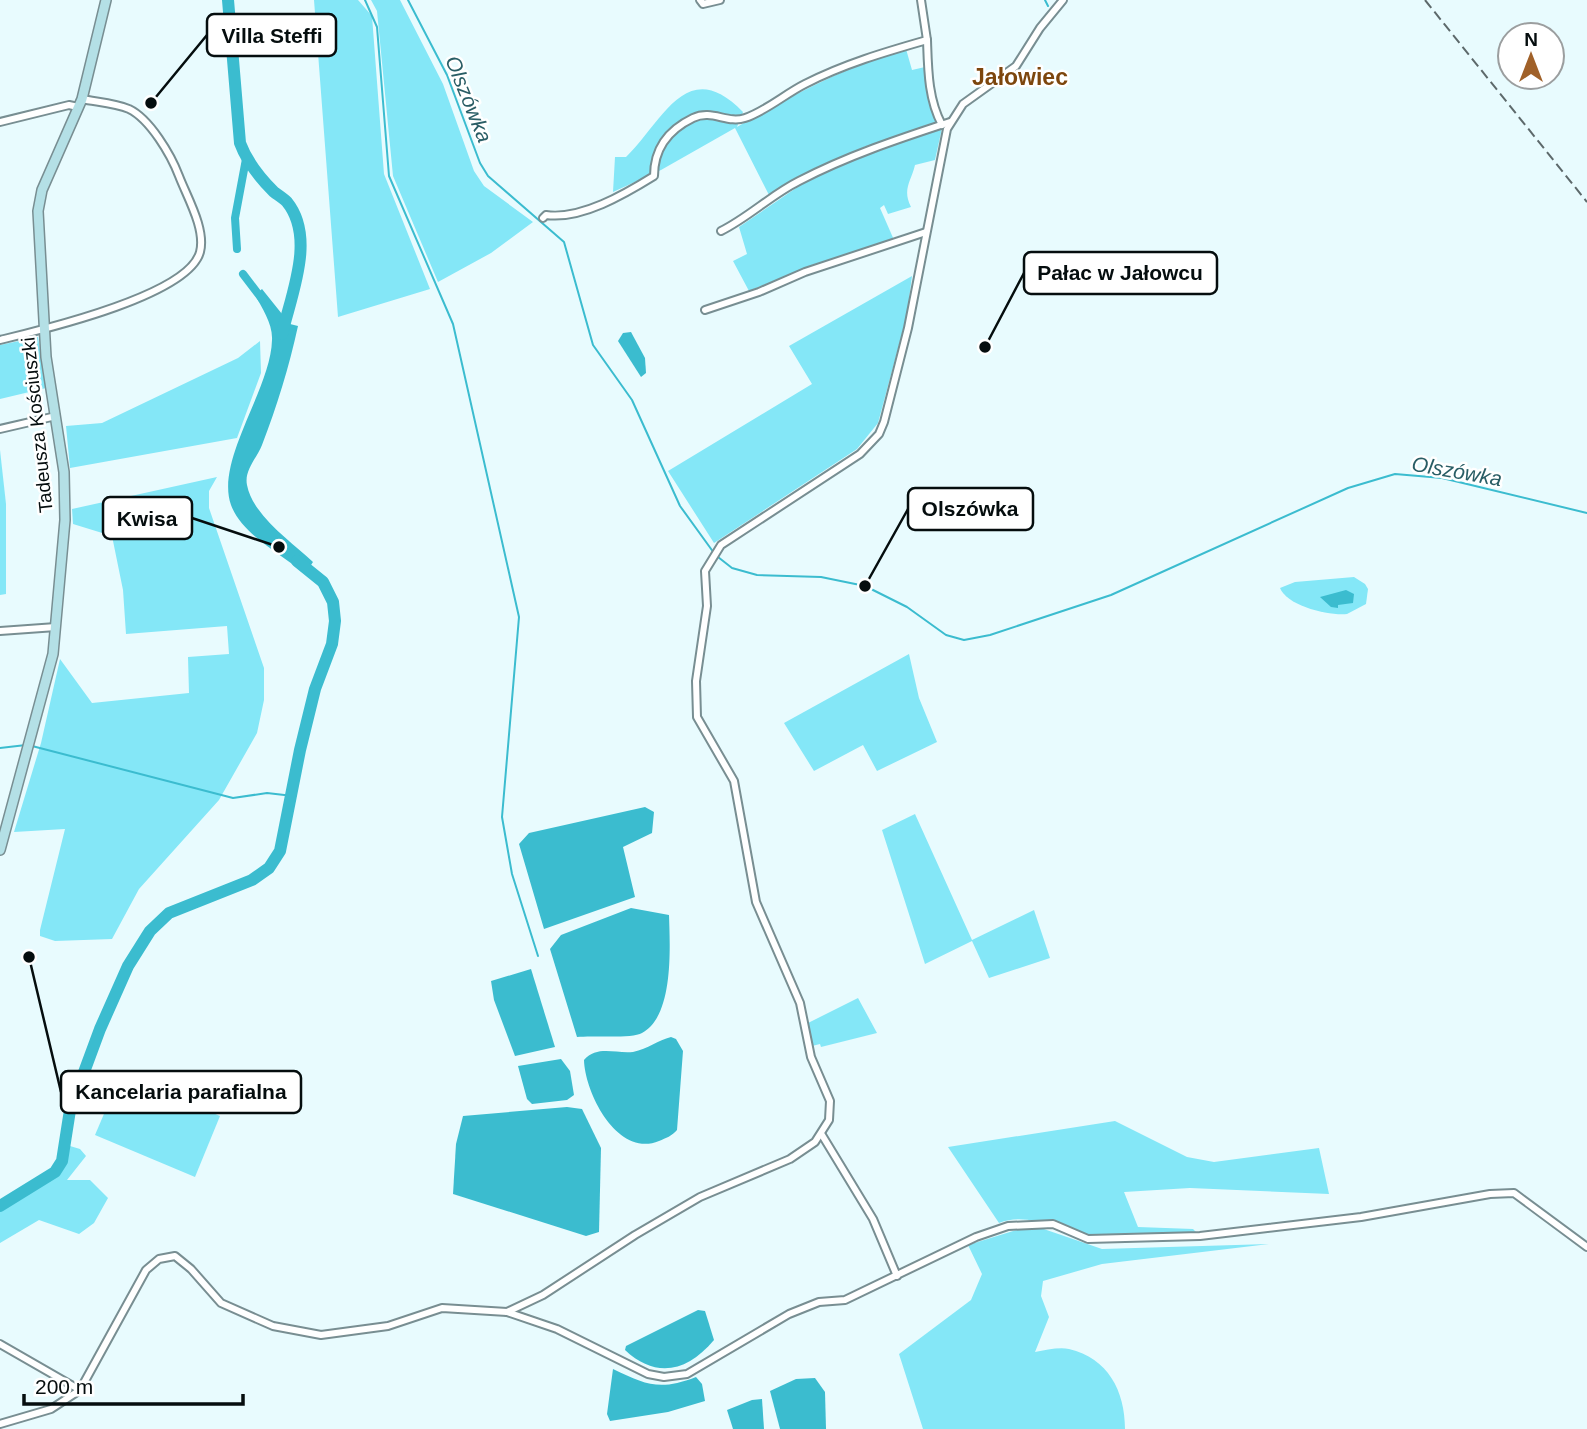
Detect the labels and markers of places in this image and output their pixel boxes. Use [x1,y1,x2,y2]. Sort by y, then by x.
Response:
callout: Villa Steffi [207,14,336,56]
callout: Pałac w Jałowcu [1024,252,1217,294]
callout: Olszówka [908,488,1033,530]
callout: Kwisa [103,497,192,539]
callout: Kancelaria parafialna [61,1071,301,1113]

